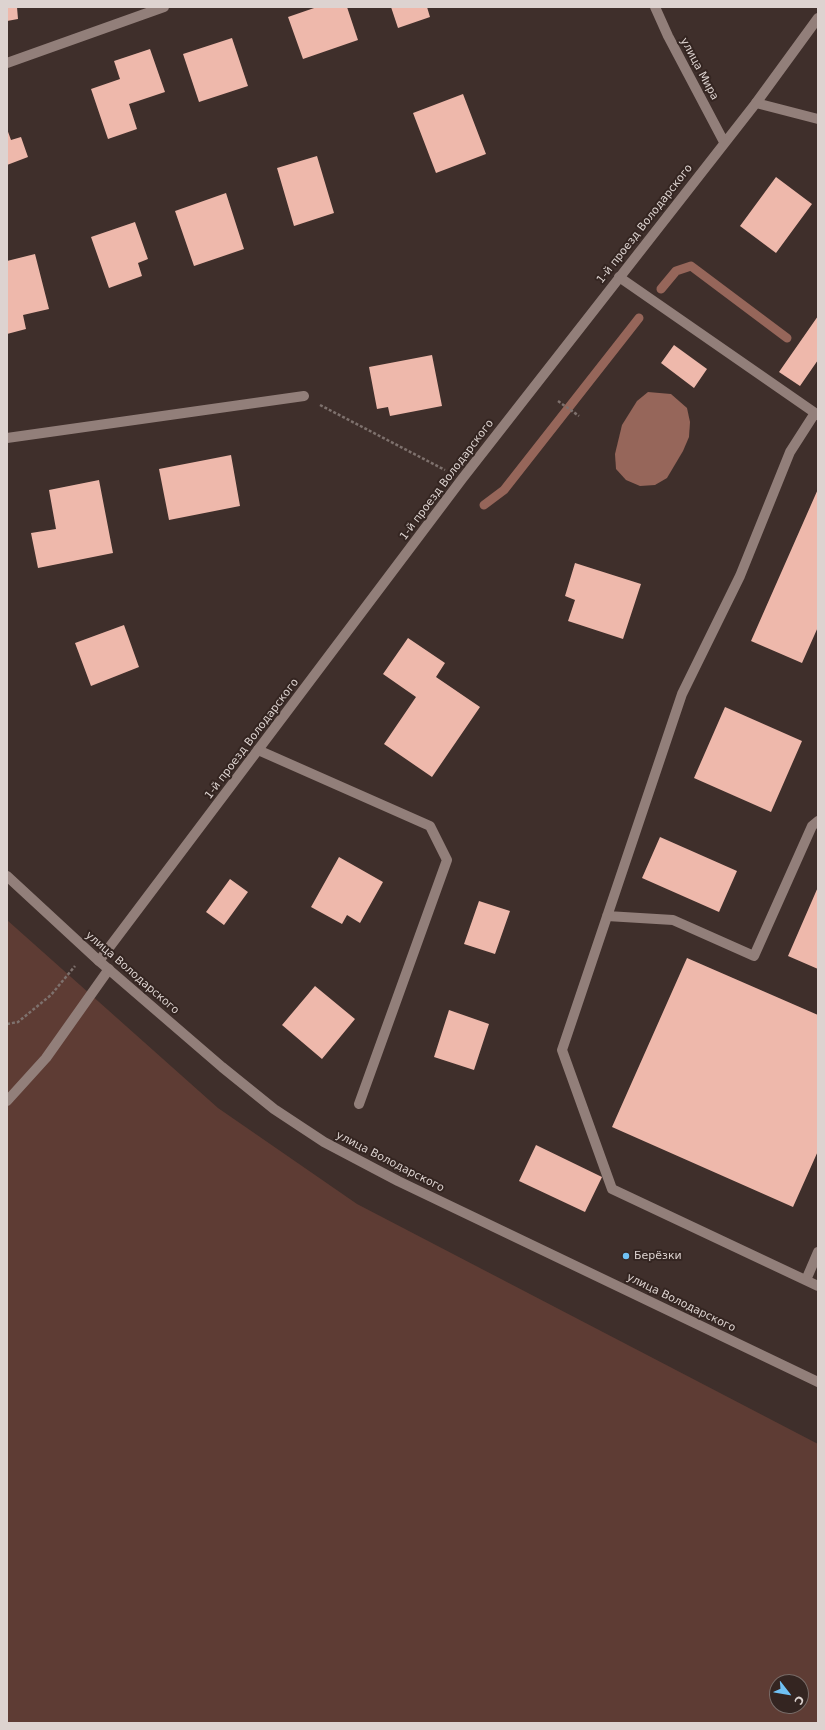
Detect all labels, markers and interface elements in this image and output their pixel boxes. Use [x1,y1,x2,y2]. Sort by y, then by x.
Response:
street label: улица Мира [677,36,721,102]
street label: 1-й проезд Володарского [594,162,696,286]
street label: 1-й проезд Володарского [397,417,497,543]
street label: 1-й проезд Володарского [202,676,302,802]
street label: улица Володарского [82,929,182,1017]
street label: улица Володарского [334,1129,446,1195]
place label: Берёзки [634,1249,682,1263]
marker: Берёзки [621,1251,631,1261]
street label: улица Володарского [624,1271,738,1335]
north arrow [769,1674,809,1714]
text: С [791,1693,807,1707]

